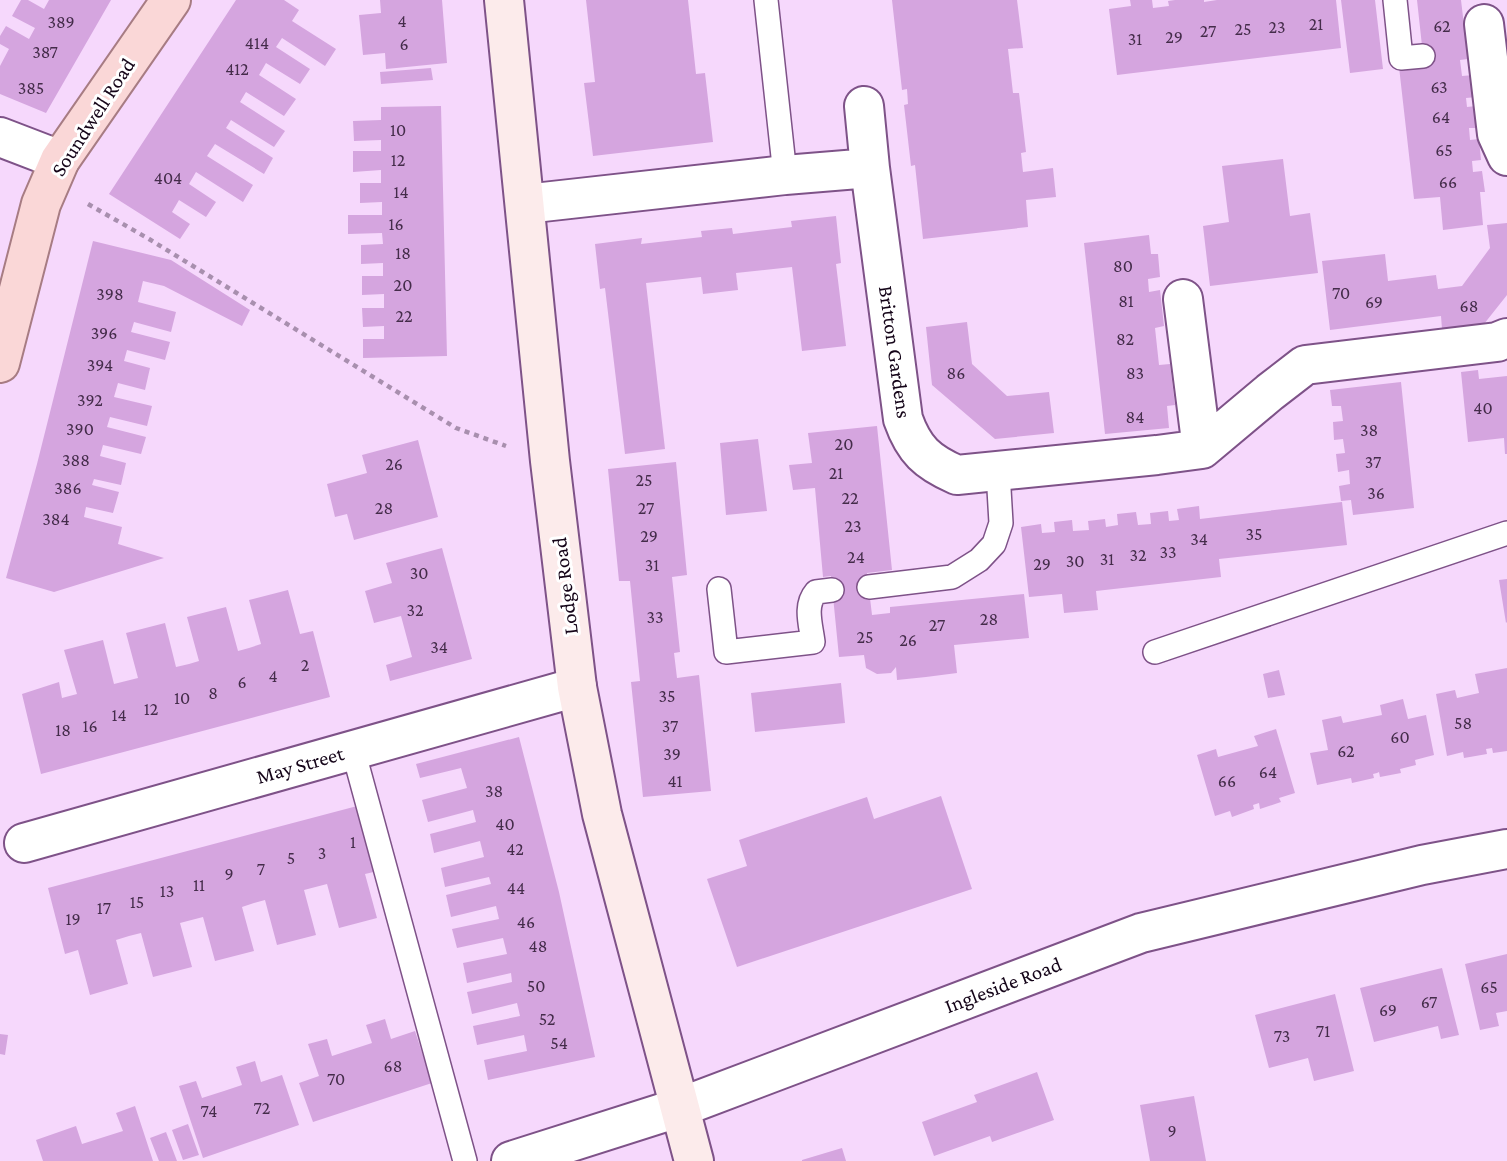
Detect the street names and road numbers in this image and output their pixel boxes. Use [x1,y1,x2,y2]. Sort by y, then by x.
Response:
street label: Soundwell Road [46,54,140,180]
street label: Britton Gardens [874,284,916,420]
street label: Lodge Road [547,536,583,636]
street label: May Street [253,741,348,789]
street label: Ingleside Road [941,952,1065,1018]

